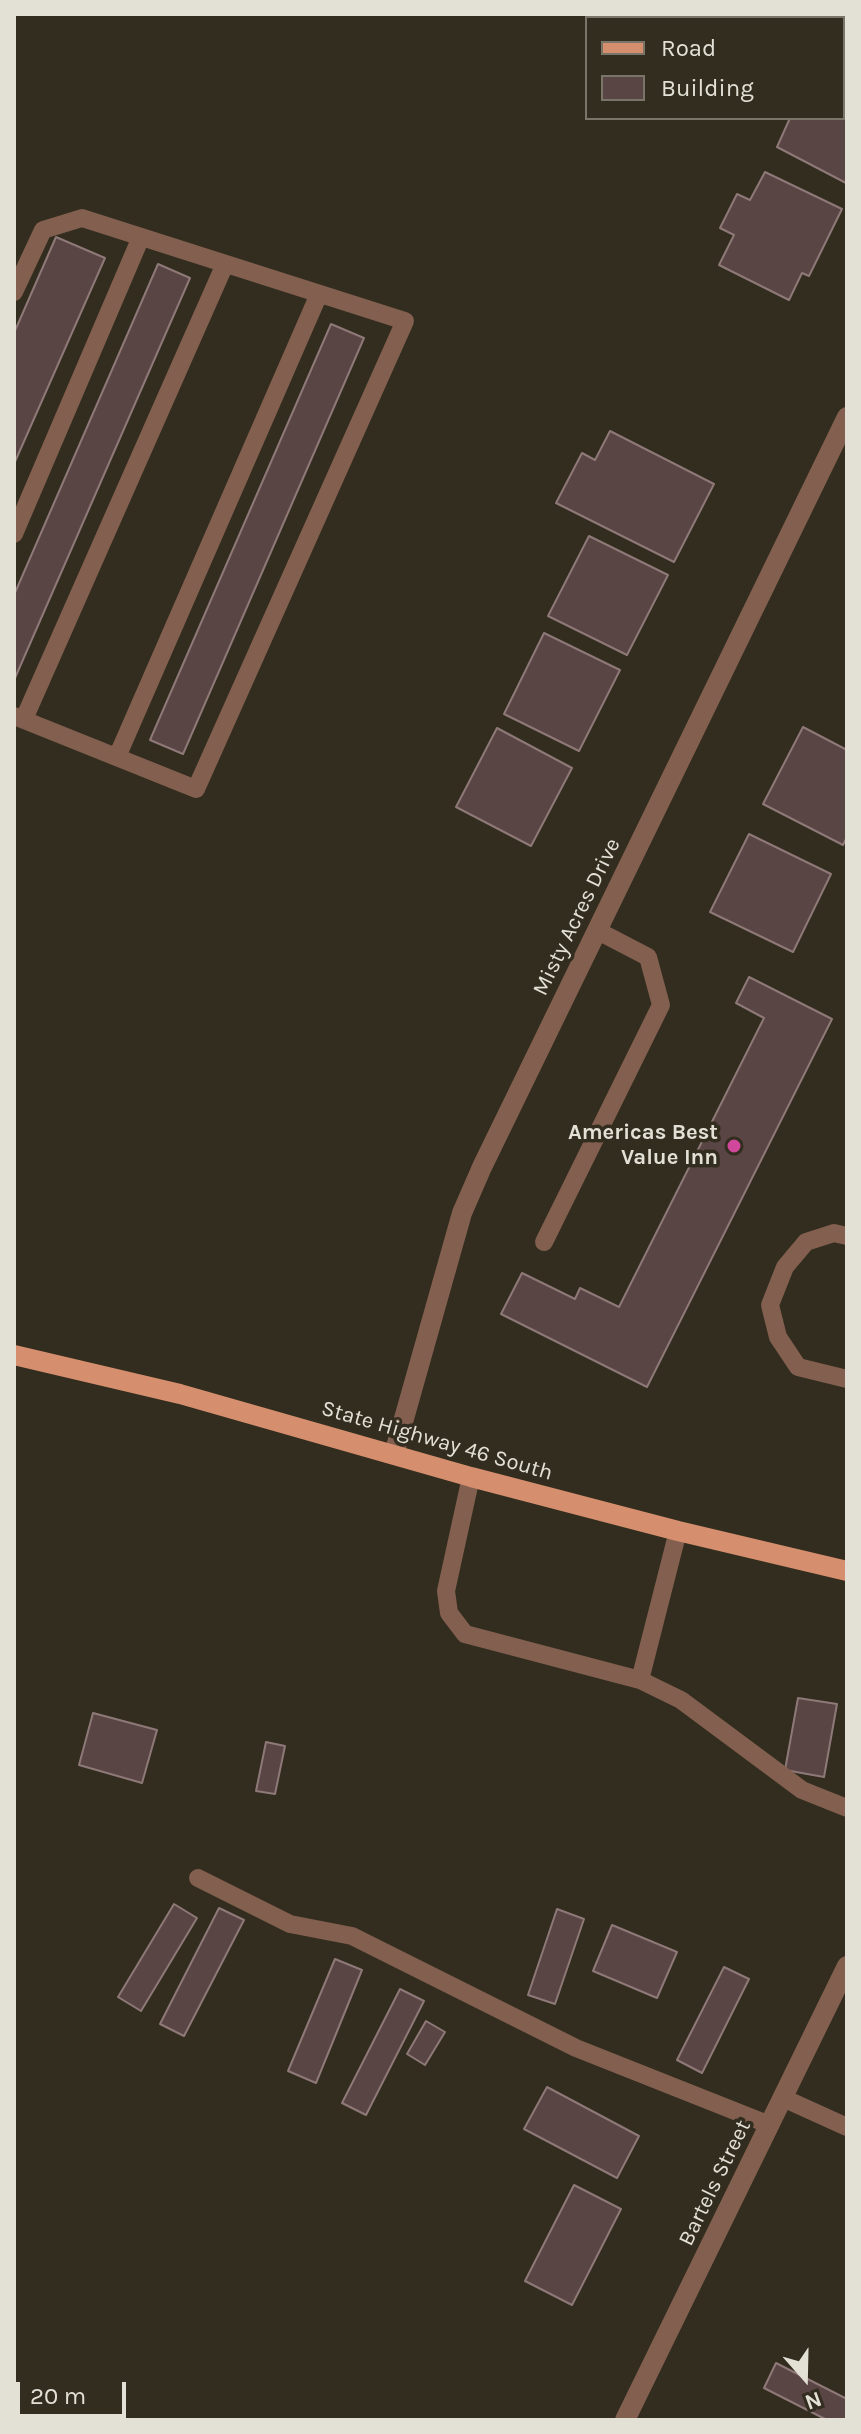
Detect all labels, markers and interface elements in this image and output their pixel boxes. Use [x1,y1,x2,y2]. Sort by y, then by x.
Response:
legend [585,16,845,120]
text: Road [661,34,716,62]
text: Building [661,74,754,102]
street label: Misty Acres Drive [527,834,627,1000]
place label: Americas Best Value Inn [568,1120,718,1172]
marker: Americas Best Value Inn [725,1137,743,1155]
street label: State Highway 46 South [318,1395,556,1487]
street label: Bartels Street [673,2116,757,2250]
north arrow [765,2338,845,2418]
scale bar [20,2366,130,2416]
text: 20 m [30,2382,86,2410]
text: N [801,2386,825,2415]

